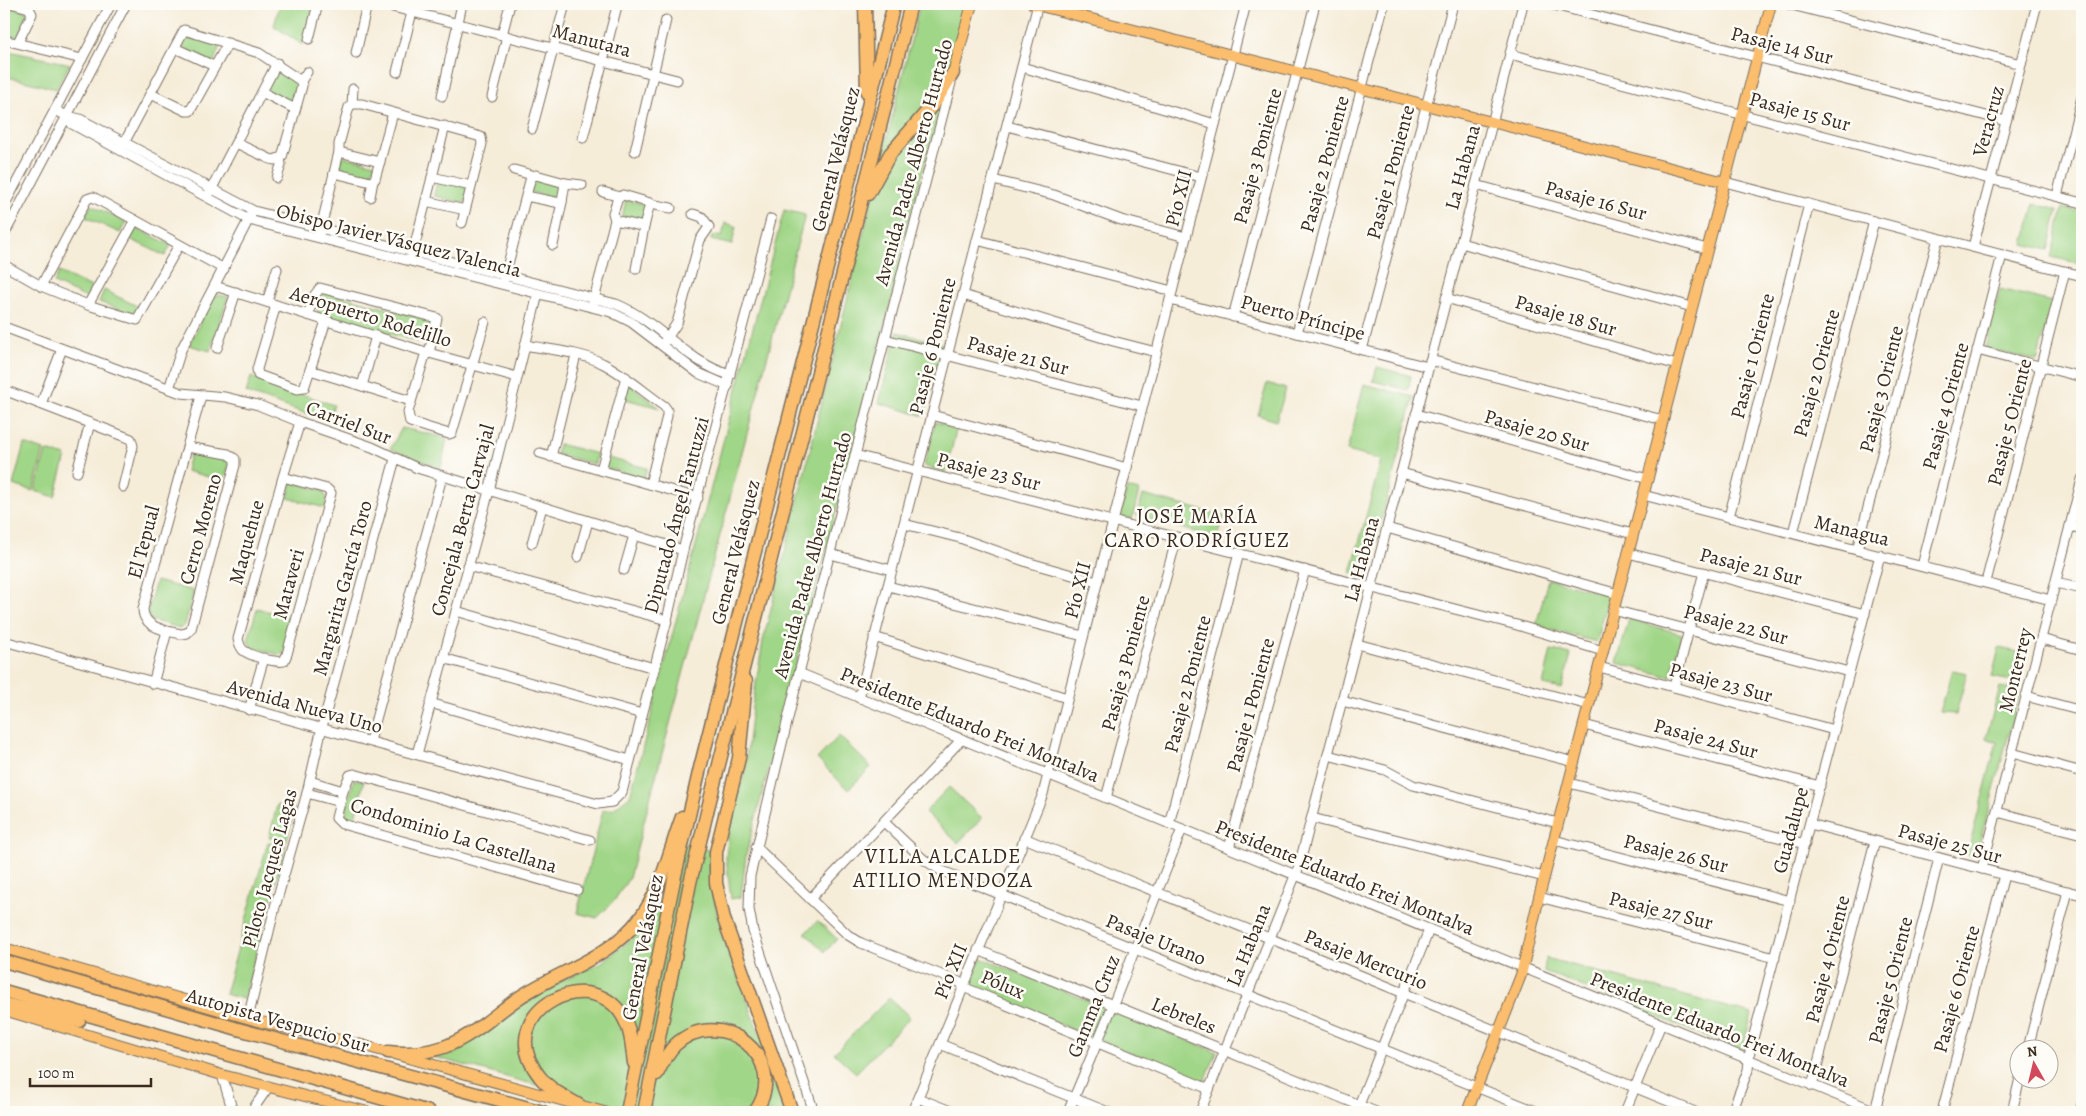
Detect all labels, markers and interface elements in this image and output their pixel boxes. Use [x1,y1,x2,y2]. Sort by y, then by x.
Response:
street label: Manutara [549,17,635,64]
street label: Pasaje 14 Sur [1728,20,1836,71]
street label: Avenida Padre Alberto Hurtado [867,36,959,289]
street label: Veracruz [1966,83,2011,161]
street label: General Velásquez [804,84,867,234]
street label: Pasaje 3 Poniente [1226,85,1289,227]
street label: Pasaje 15 Sur [1746,85,1854,138]
street label: Pasaje 2 Poniente [1293,93,1356,236]
street label: Pasaje 1 Poniente [1360,102,1421,242]
street label: La Habana [1438,121,1487,213]
street label: Pío XII [1158,167,1199,230]
street label: Pasaje 16 Sur [1542,174,1650,227]
street label: Obispo Javier Vásquez Valencia [274,197,525,284]
street label: Pasaje 6 Poniente [902,275,963,418]
street label: Aeropuerto Rodelillo [286,279,455,354]
street label: Puerto Príncipe [1238,288,1368,347]
street label: Pasaje 18 Sur [1512,288,1620,343]
street label: Pasaje 1 Oriente [1724,290,1781,422]
street label: Pasaje 2 Oriente [1786,306,1847,440]
street label: Pasaje 3 Oriente [1853,323,1910,456]
street label: Pasaje 21 Sur [964,329,1072,382]
street label: Pasaje 4 Oriente [1916,339,1975,473]
street label: Pasaje 5 Oriente [1981,356,2038,489]
street label: Carriel Sur [302,394,396,451]
street label: Pasaje 20 Sur [1481,403,1593,458]
street label: Diputado Ángel Fantuzzi [637,414,716,617]
street label: Concejala Berta Carvajal [424,421,501,619]
street label: Avenida Padre Alberto Hurtado [766,429,858,682]
street label: Pasaje 23 Sur [934,446,1044,497]
street label: Cerro Moreno [173,471,228,588]
street label: General Velásquez [704,477,767,627]
street label: Maquehue [222,497,271,587]
street label: Margarita García Toro [306,497,379,679]
street label: El Tepual [121,502,166,582]
district label: JOSÉ MARÍA CARO RODRÍGUEZ [1104,502,1290,554]
street label: Managua [1811,508,1893,553]
street label: La Habana [1337,513,1386,605]
street label: Pasaje 21 Sur [1697,541,1805,592]
street label: Mataveri [266,546,311,623]
street label: Pío XII [1057,559,1098,622]
street label: Pasaje 3 Poniente [1094,592,1157,734]
street label: Pasaje 22 Sur [1681,598,1791,651]
street label: Pasaje 2 Poniente [1157,612,1218,756]
street label: Monterrey [1992,624,2039,715]
street label: Pasaje 1 Poniente [1220,635,1281,775]
street label: Pasaje 23 Sur [1666,656,1776,709]
street label: Presidente Eduardo Frei Montalva [836,660,1104,789]
street label: Avenida Nueva Uno [223,673,385,740]
street label: Pasaje 24 Sur [1651,712,1761,765]
street label: Guadalupe [1766,784,1815,876]
street label: Piloto Jacques Lagas [235,785,304,951]
street label: Condominio La Castellana [347,791,561,880]
street label: Presidente Eduardo Frei Montalva [1211,813,1479,942]
street label: Pasaje 25 Sur [1895,817,2005,870]
street label: Pasaje 26 Sur [1621,827,1731,880]
district label: VILLA ALCALDE ATILIO MENDOZA [852,842,1033,894]
street label: General Velásquez [615,872,670,1023]
street label: Pasaje 27 Sur [1606,885,1716,937]
street label: Pasaje 4 Oriente [1799,892,1856,1026]
street label: La Habana [1220,899,1278,991]
street label: Pasaje Urano [1102,907,1210,972]
street label: Pasaje 5 Oriente [1862,914,1919,1047]
street label: Pasaje Mercurio [1300,922,1432,996]
street label: Pasaje 6 Oriente [1926,922,1986,1056]
street label: Pío XII [927,939,974,1003]
street label: Gamma Cruz [1061,951,1126,1062]
street label: Pólux [977,963,1029,1006]
street label: Presidente Eduardo Frei Montalva [1586,965,1854,1094]
street label: Autopista Vespucio Sur [182,981,373,1060]
street label: Lebreles [1147,990,1220,1041]
north arrow [2008,1038,2058,1088]
text: N [2026,1042,2039,1062]
scale bar [30,1056,151,1088]
text: 100 m [38,1063,75,1083]

